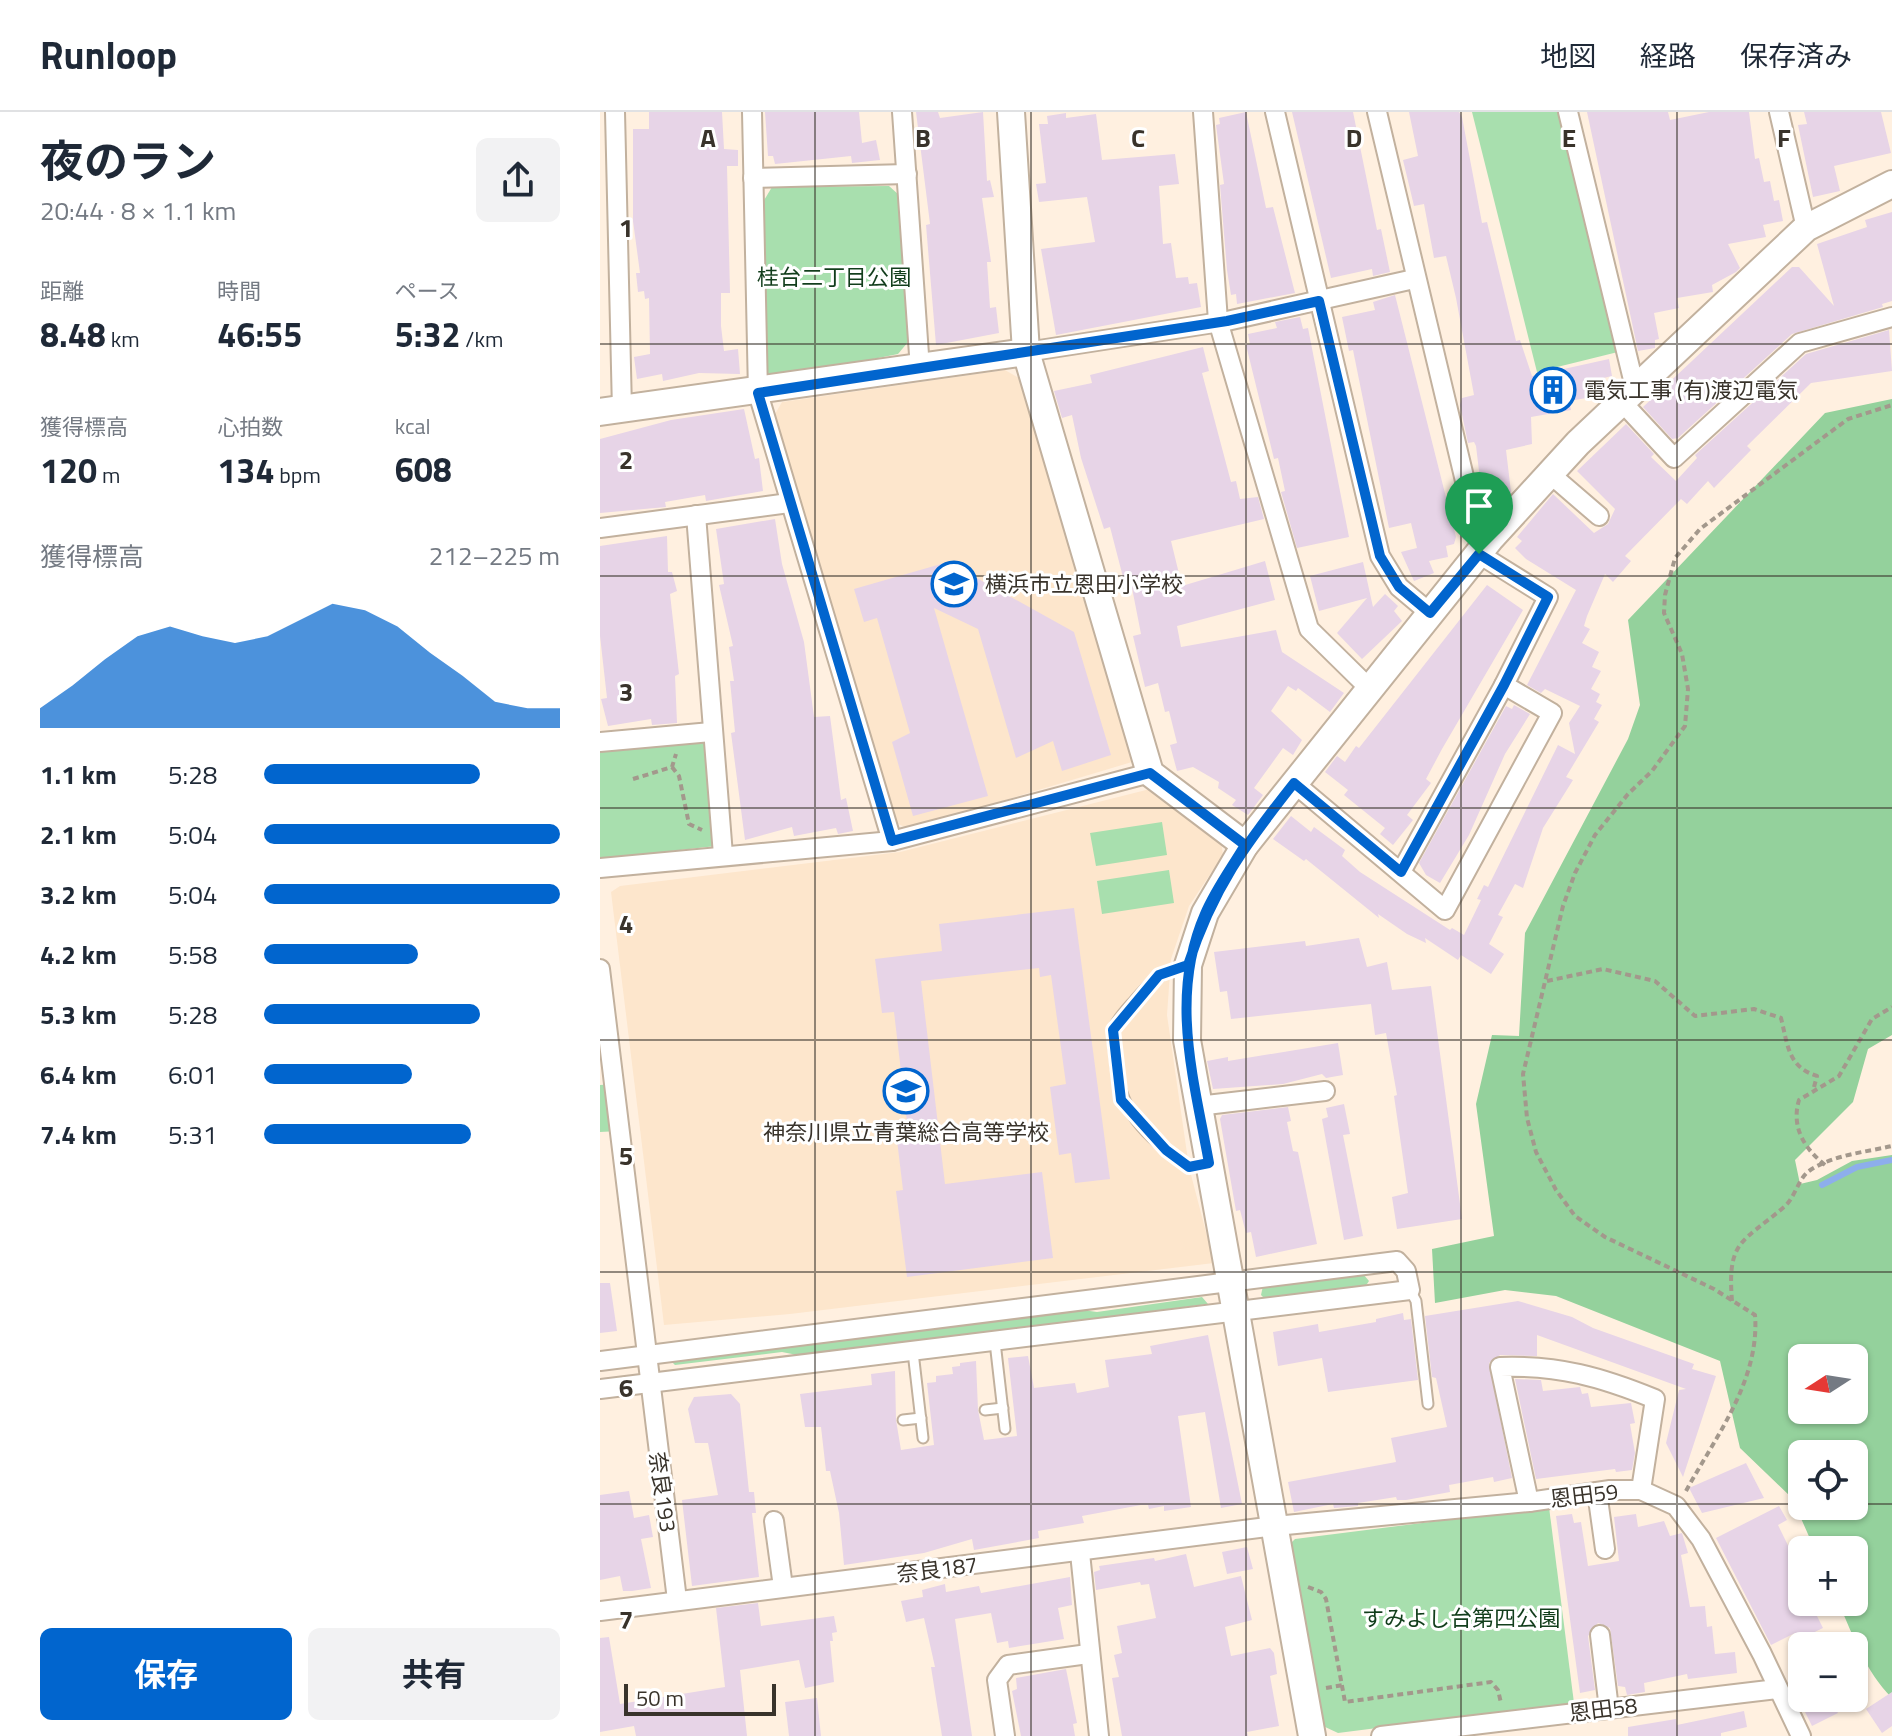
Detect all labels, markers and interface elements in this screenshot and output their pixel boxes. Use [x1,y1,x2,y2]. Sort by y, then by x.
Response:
text: Runloop [40,26,177,84]
text: 地図 [1540,34,1596,77]
text: 経路 [1640,34,1696,77]
text: 保存済み [1740,34,1852,77]
text: A [700,118,716,157]
text: B [915,118,931,157]
text: C [1131,118,1145,157]
text: D [1346,118,1362,157]
text: E [1562,118,1576,157]
text: F [1777,118,1791,157]
text: 夜のラン [40,127,216,194]
button: share [476,138,560,222]
text: 20:44 · 8 × 1.1 km [40,191,236,230]
text: 1 [619,208,633,247]
park label: 桂台二丁目公園 [757,260,911,294]
text: 距離 [40,274,84,308]
text: 時間 [217,274,261,308]
text: ペース [395,274,460,308]
text: 8.48 [40,308,106,360]
text: 46:55 [217,308,302,360]
text: 5:32 [395,308,460,360]
text: km [106,322,140,356]
text: /km [460,322,503,356]
building icon: 電気工事 (有)渡辺電気 [1529,366,1577,414]
place label: 電気工事 (有)渡辺電気 [1584,373,1798,407]
text: kcal [395,409,431,443]
text: 獲得標高 [40,410,128,444]
text: 心拍数 [217,410,283,444]
text: 2 [619,440,633,479]
text: 608 [395,443,452,495]
text: 120 [40,444,97,496]
text: 134 [217,444,274,496]
text: m [97,458,120,492]
text: bpm [274,458,321,492]
pin [1445,472,1513,554]
icon: arrive [1457,484,1501,528]
text: 212–225 m [429,536,560,575]
text: 獲得標高 [40,537,144,576]
school or university icon: 横浜市立恩田小学校 [930,560,978,608]
place label: 横浜市立恩田小学校 [985,567,1183,601]
text: 3 [619,672,633,711]
text: 1.1 km [40,755,117,794]
text: 5:28 [168,755,217,794]
text: 2.1 km [40,815,117,854]
text: 5:04 [168,815,217,854]
text: 3.2 km [40,875,117,914]
text: 5:04 [168,875,217,914]
text: 4 [619,904,633,943]
text: 4.2 km [40,935,117,974]
text: 5:58 [168,935,217,974]
text: 5.3 km [40,995,117,1034]
text: 5:28 [168,995,217,1034]
text: 6.4 km [40,1055,117,1094]
text: 6:01 [168,1055,217,1094]
school or university icon: 神奈川県立青葉総合高等学校 [882,1067,930,1115]
text: 7.4 km [40,1115,117,1154]
text: 5:31 [168,1115,217,1154]
place label: 神奈川県立青葉総合高等学校 [763,1115,1049,1149]
text: 5 [619,1136,633,1175]
north arrow [1788,1344,1868,1424]
map controls [1788,1344,1868,1712]
text: 6 [619,1368,633,1407]
button: locate [1788,1440,1868,1520]
street label: 奈良193 [641,1450,685,1534]
street label: 恩田59 [1548,1474,1620,1516]
button: + [1788,1536,1868,1616]
street label: 奈良187 [895,1547,979,1591]
text: 7 [619,1600,633,1639]
park label: すみよし台第四公園 [1362,1601,1560,1635]
button: 保存 [40,1628,292,1720]
button: 共有 [308,1628,560,1720]
button: − [1788,1632,1868,1712]
scale bar [624,1680,776,1716]
text: 50 m [636,1681,684,1715]
street label: 恩田58 [1567,1688,1639,1730]

